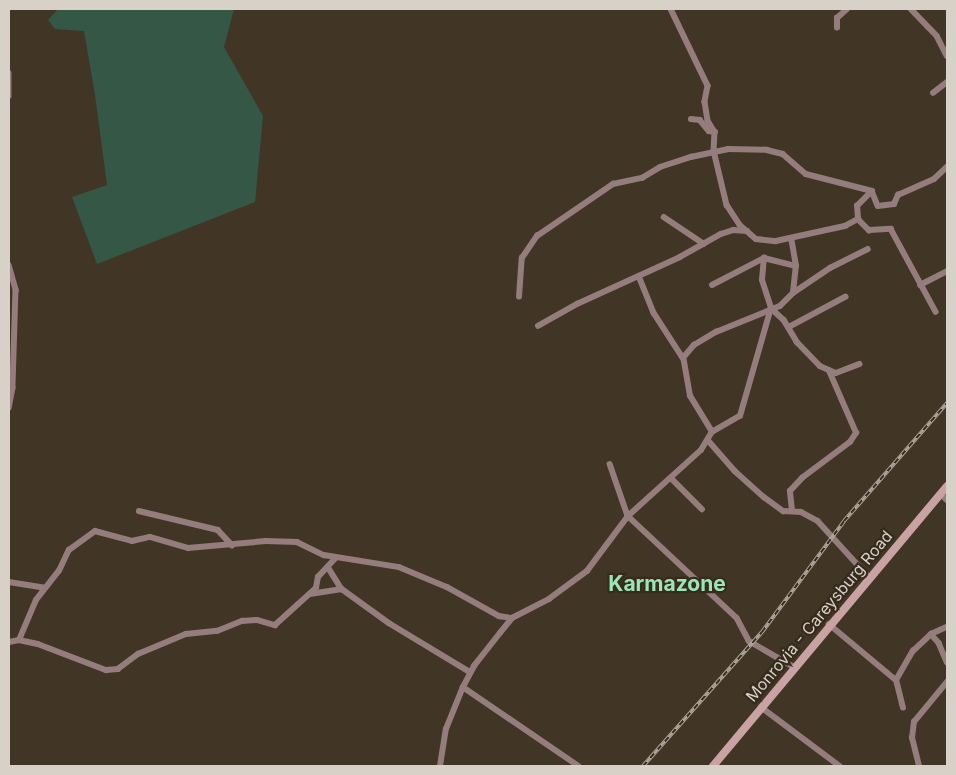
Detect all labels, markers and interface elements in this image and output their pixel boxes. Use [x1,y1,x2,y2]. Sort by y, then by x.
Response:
street label: Monrovia - Careysburg Road [742,527,896,705]
district label: Karmazone [608,571,726,597]

